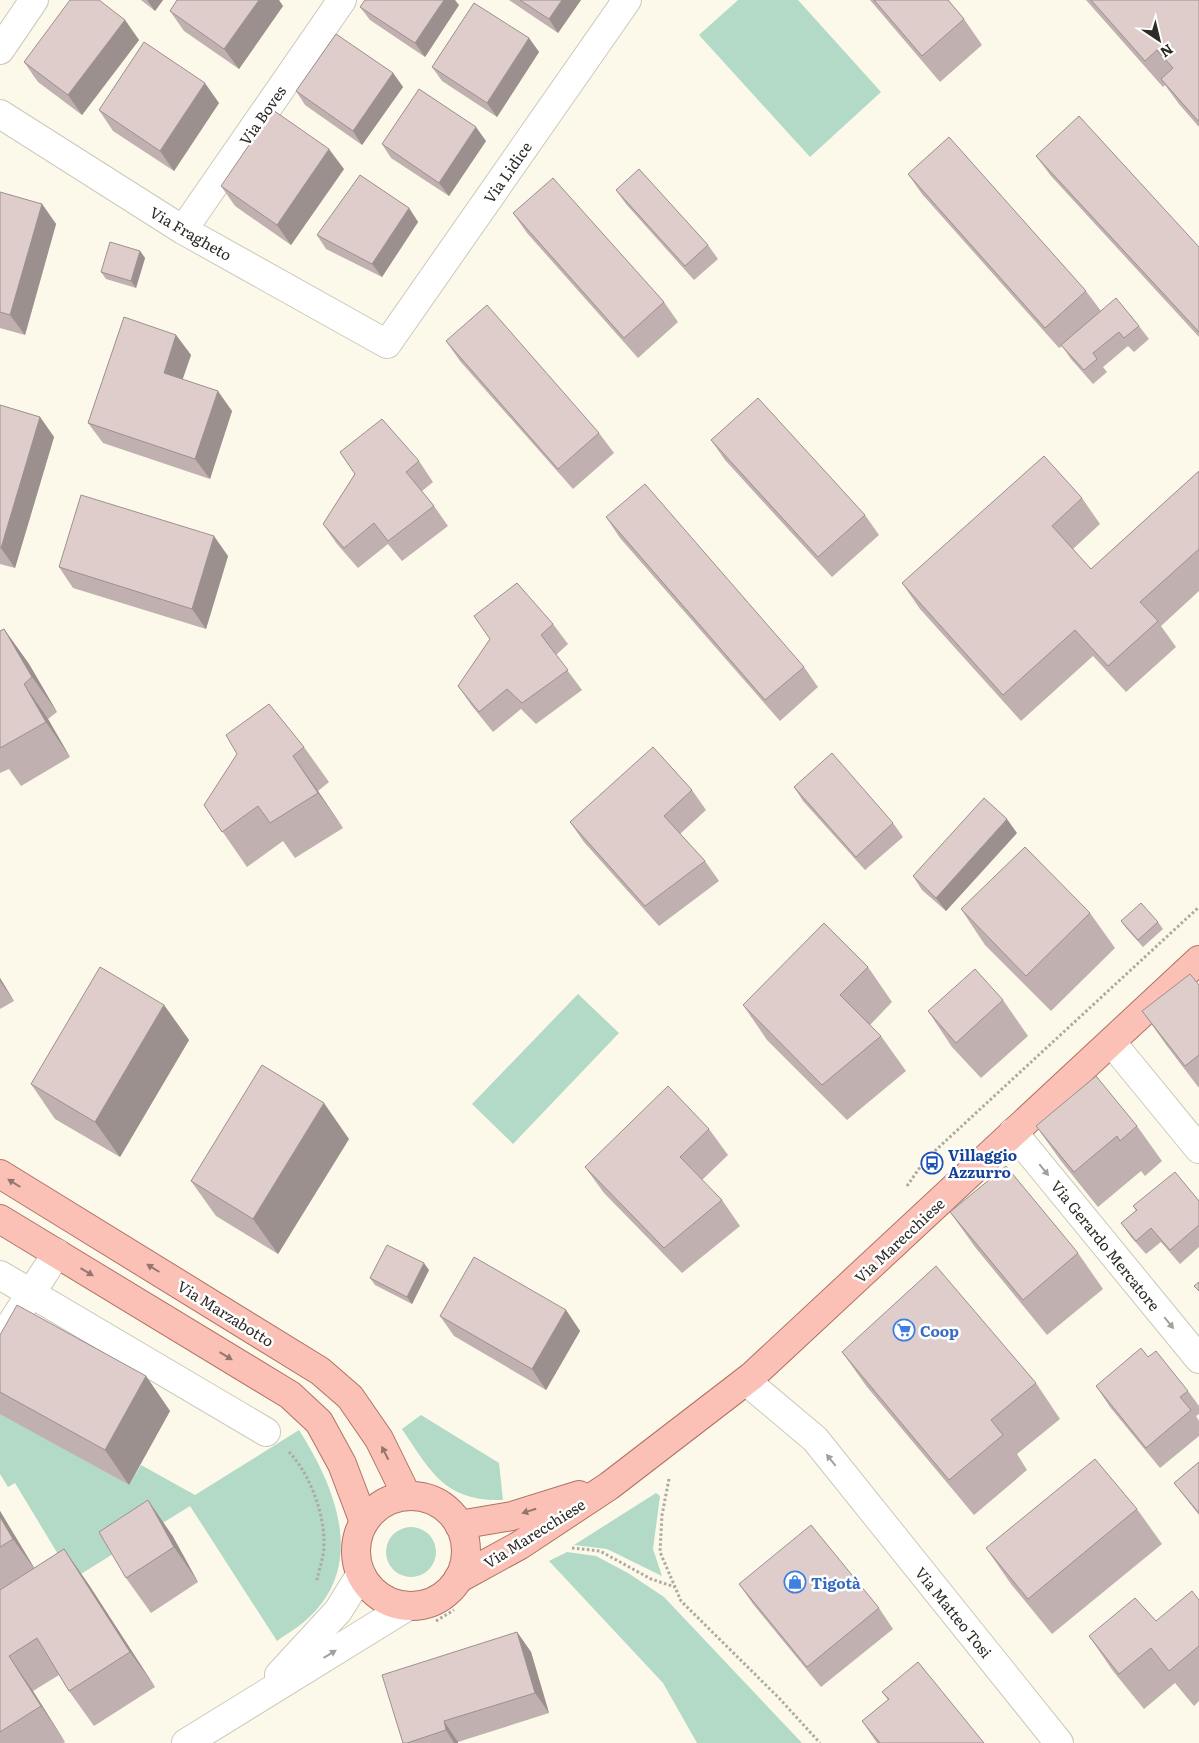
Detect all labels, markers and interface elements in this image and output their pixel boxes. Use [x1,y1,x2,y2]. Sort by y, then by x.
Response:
north arrow [1134,15,1184,65]
text: N [1156,40,1178,63]
street label: Via Boves [233,80,291,150]
street label: Via Lidice [477,136,537,208]
street label: Via Fragheto [146,200,237,266]
place label: Villaggio Azzurro [948,1143,1017,1183]
bus stop icon: Villaggio Azzurro [920,1151,944,1175]
one-way arrow [1039,1163,1050,1176]
street label: Via Gerardo Mercatore [1046,1175,1166,1316]
one-way arrow [8,1178,21,1187]
street label: Via Marecchiese [849,1192,949,1288]
one-way arrow [146,1263,159,1272]
one-way arrow [80,1267,93,1276]
street label: Via Marzabotto [173,1274,279,1352]
one-way arrow [1164,1316,1175,1329]
supermarket icon: Coop [892,1318,916,1342]
place label: Coop [920,1319,959,1342]
one-way arrow [219,1351,232,1360]
one-way arrow [381,1445,389,1460]
one-way arrow [826,1454,837,1467]
street label: Via Marecchiese [479,1492,590,1574]
one-way arrow [522,1507,537,1515]
street label: Via Matteo Tosi [910,1562,998,1662]
shop icon: Tigotà [783,1570,807,1594]
place label: Tigotà [811,1571,861,1594]
one-way arrow [324,1650,337,1659]

